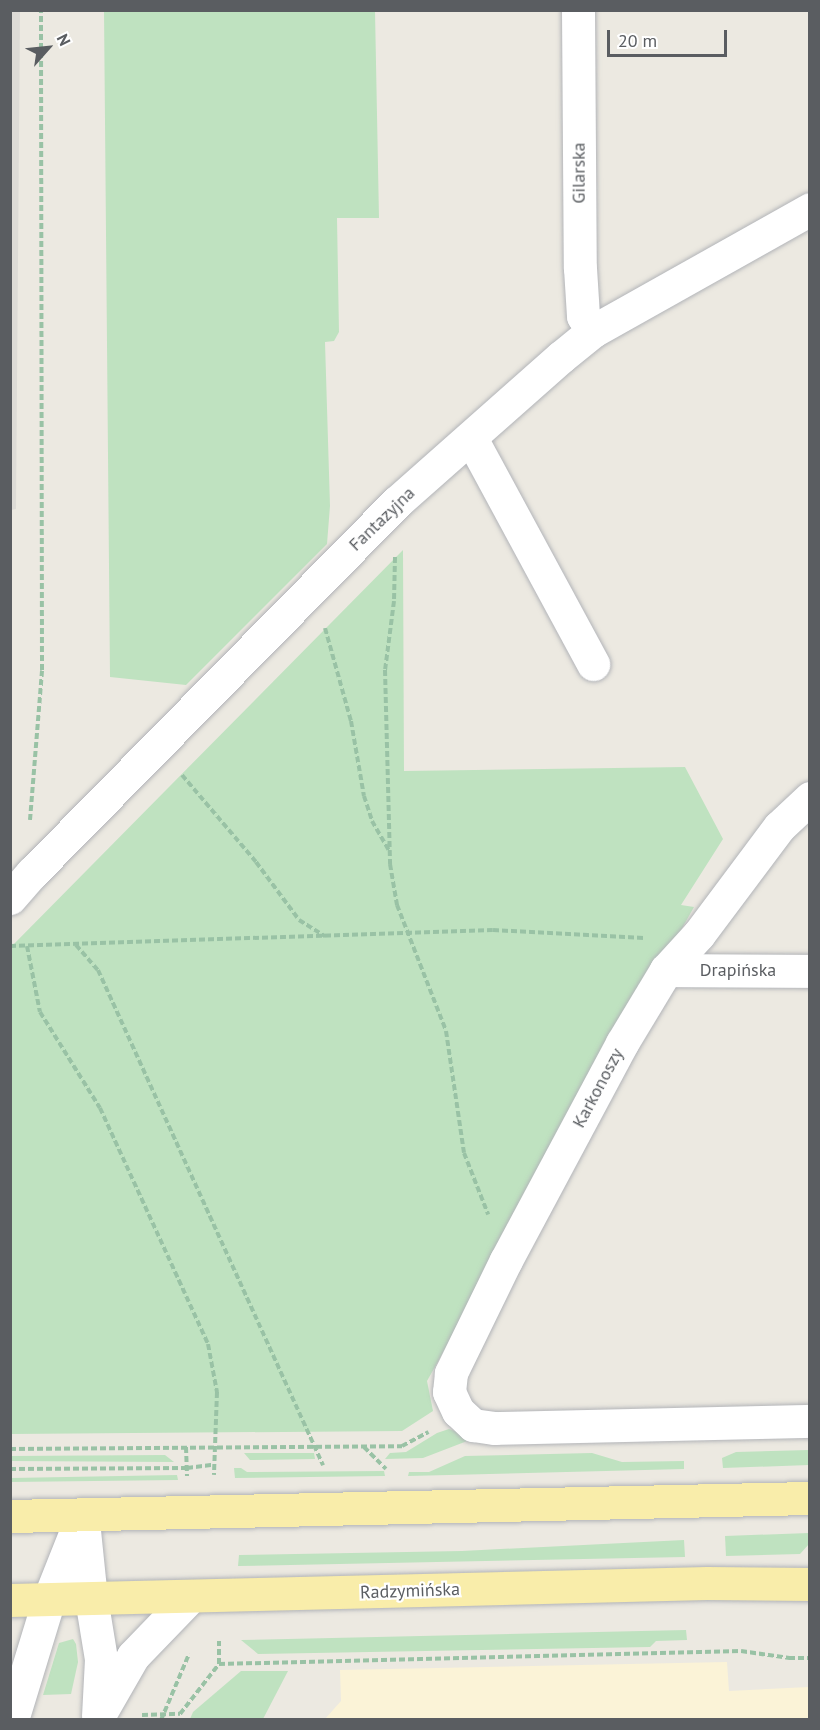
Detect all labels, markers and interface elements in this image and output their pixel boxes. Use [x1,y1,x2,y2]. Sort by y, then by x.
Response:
north arrow [18,18,78,78]
scale bar [610,18,730,56]
text: 20 m [618,29,657,52]
text: N [53,31,75,49]
street label: Gilarska [568,142,590,204]
street label: Fantazyjna [345,482,419,556]
street label: Drapińska [700,959,776,981]
street label: Karkonoszy [568,1045,628,1131]
street label: Radzymińska [360,1578,460,1604]

